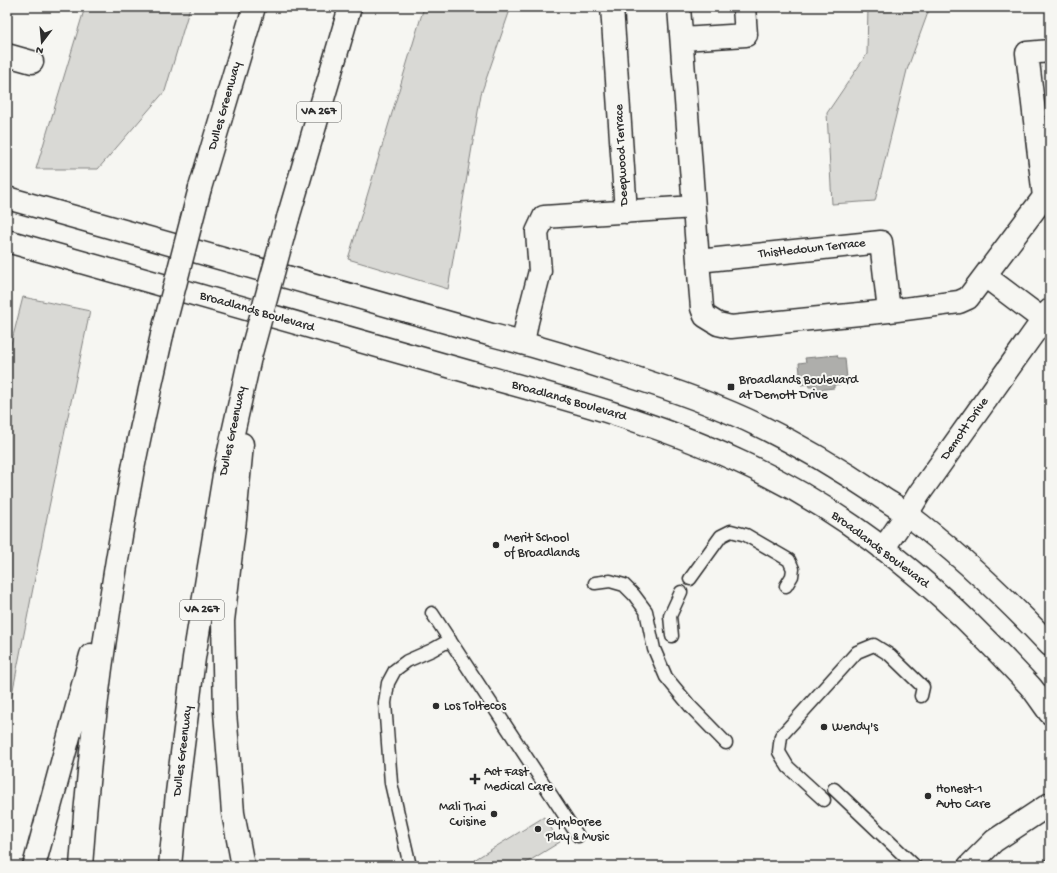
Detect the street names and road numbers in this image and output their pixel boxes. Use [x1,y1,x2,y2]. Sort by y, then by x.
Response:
street label: Dulles Greenway [205,60,245,153]
road number: VA 267 [297,102,341,122]
street label: Deepwood Terrace [612,103,632,207]
street label: Thistledown Terrace [757,236,866,262]
street label: Broadlands Boulevard [197,288,317,336]
street label: Broadlands Boulevard [509,377,629,425]
street label: Dulles Greenway [216,384,250,478]
street label: Demott Drive [937,394,992,464]
street label: Broadlands Boulevard [827,508,933,593]
road number: VA 267 [180,600,224,620]
street label: Dulles Greenway [170,704,196,798]

